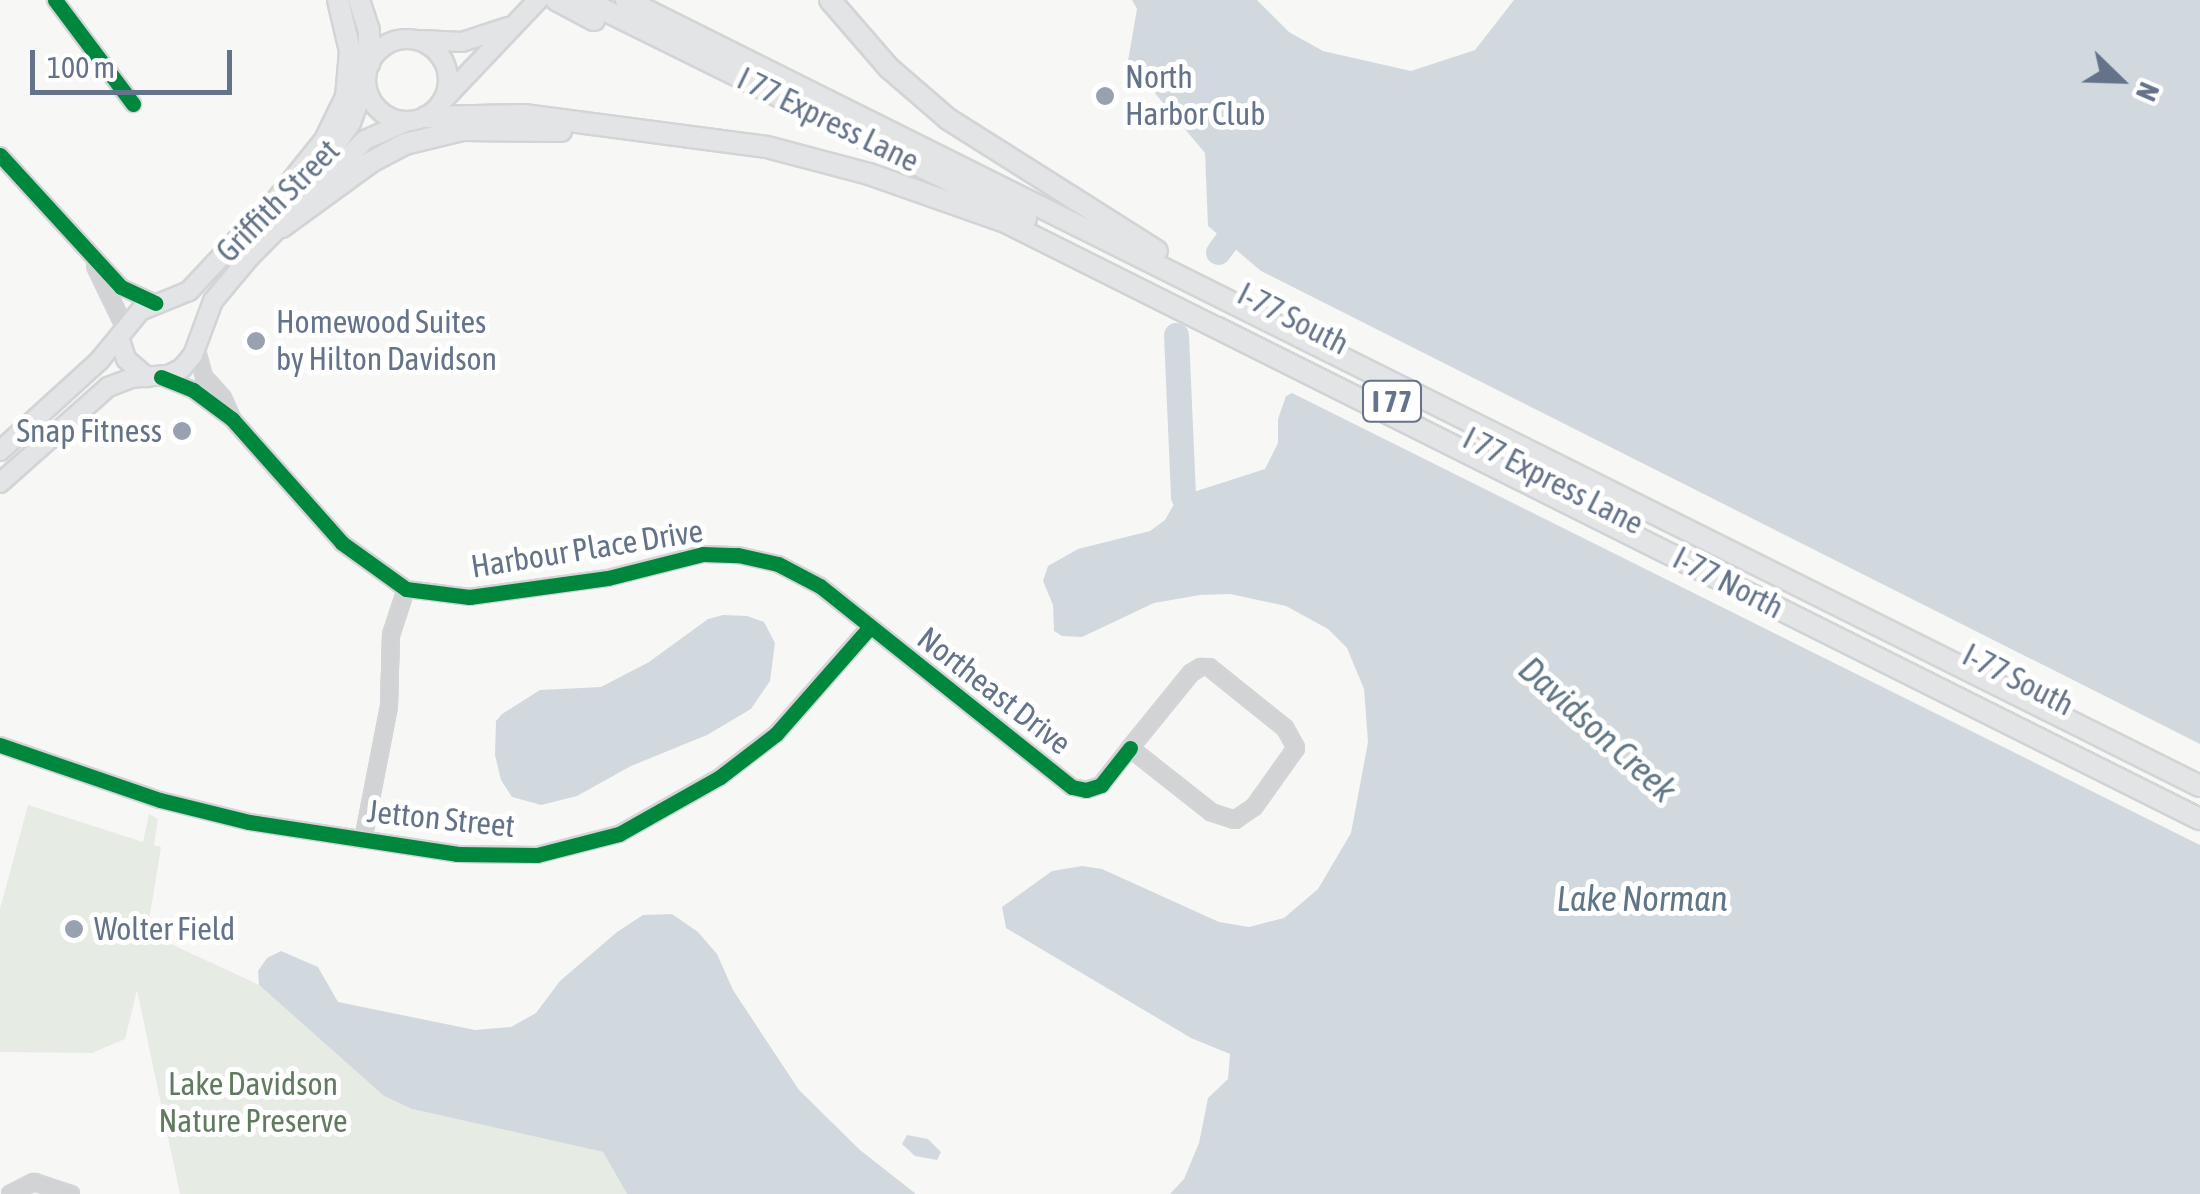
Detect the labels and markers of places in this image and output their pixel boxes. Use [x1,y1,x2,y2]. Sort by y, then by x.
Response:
place label: North Harbor Club [1125,59,1265,134]
marker: North Harbor Club [1094,85,1116,107]
place label: Homewood Suites by Hilton Davidson [276,304,497,379]
marker: Homewood Suites by Hilton Davidson [245,330,267,352]
place label: Snap Fitness [16,412,162,450]
marker: Snap Fitness [171,420,193,442]
place label: Wolter Field [94,910,235,948]
marker: Wolter Field [63,918,85,940]

